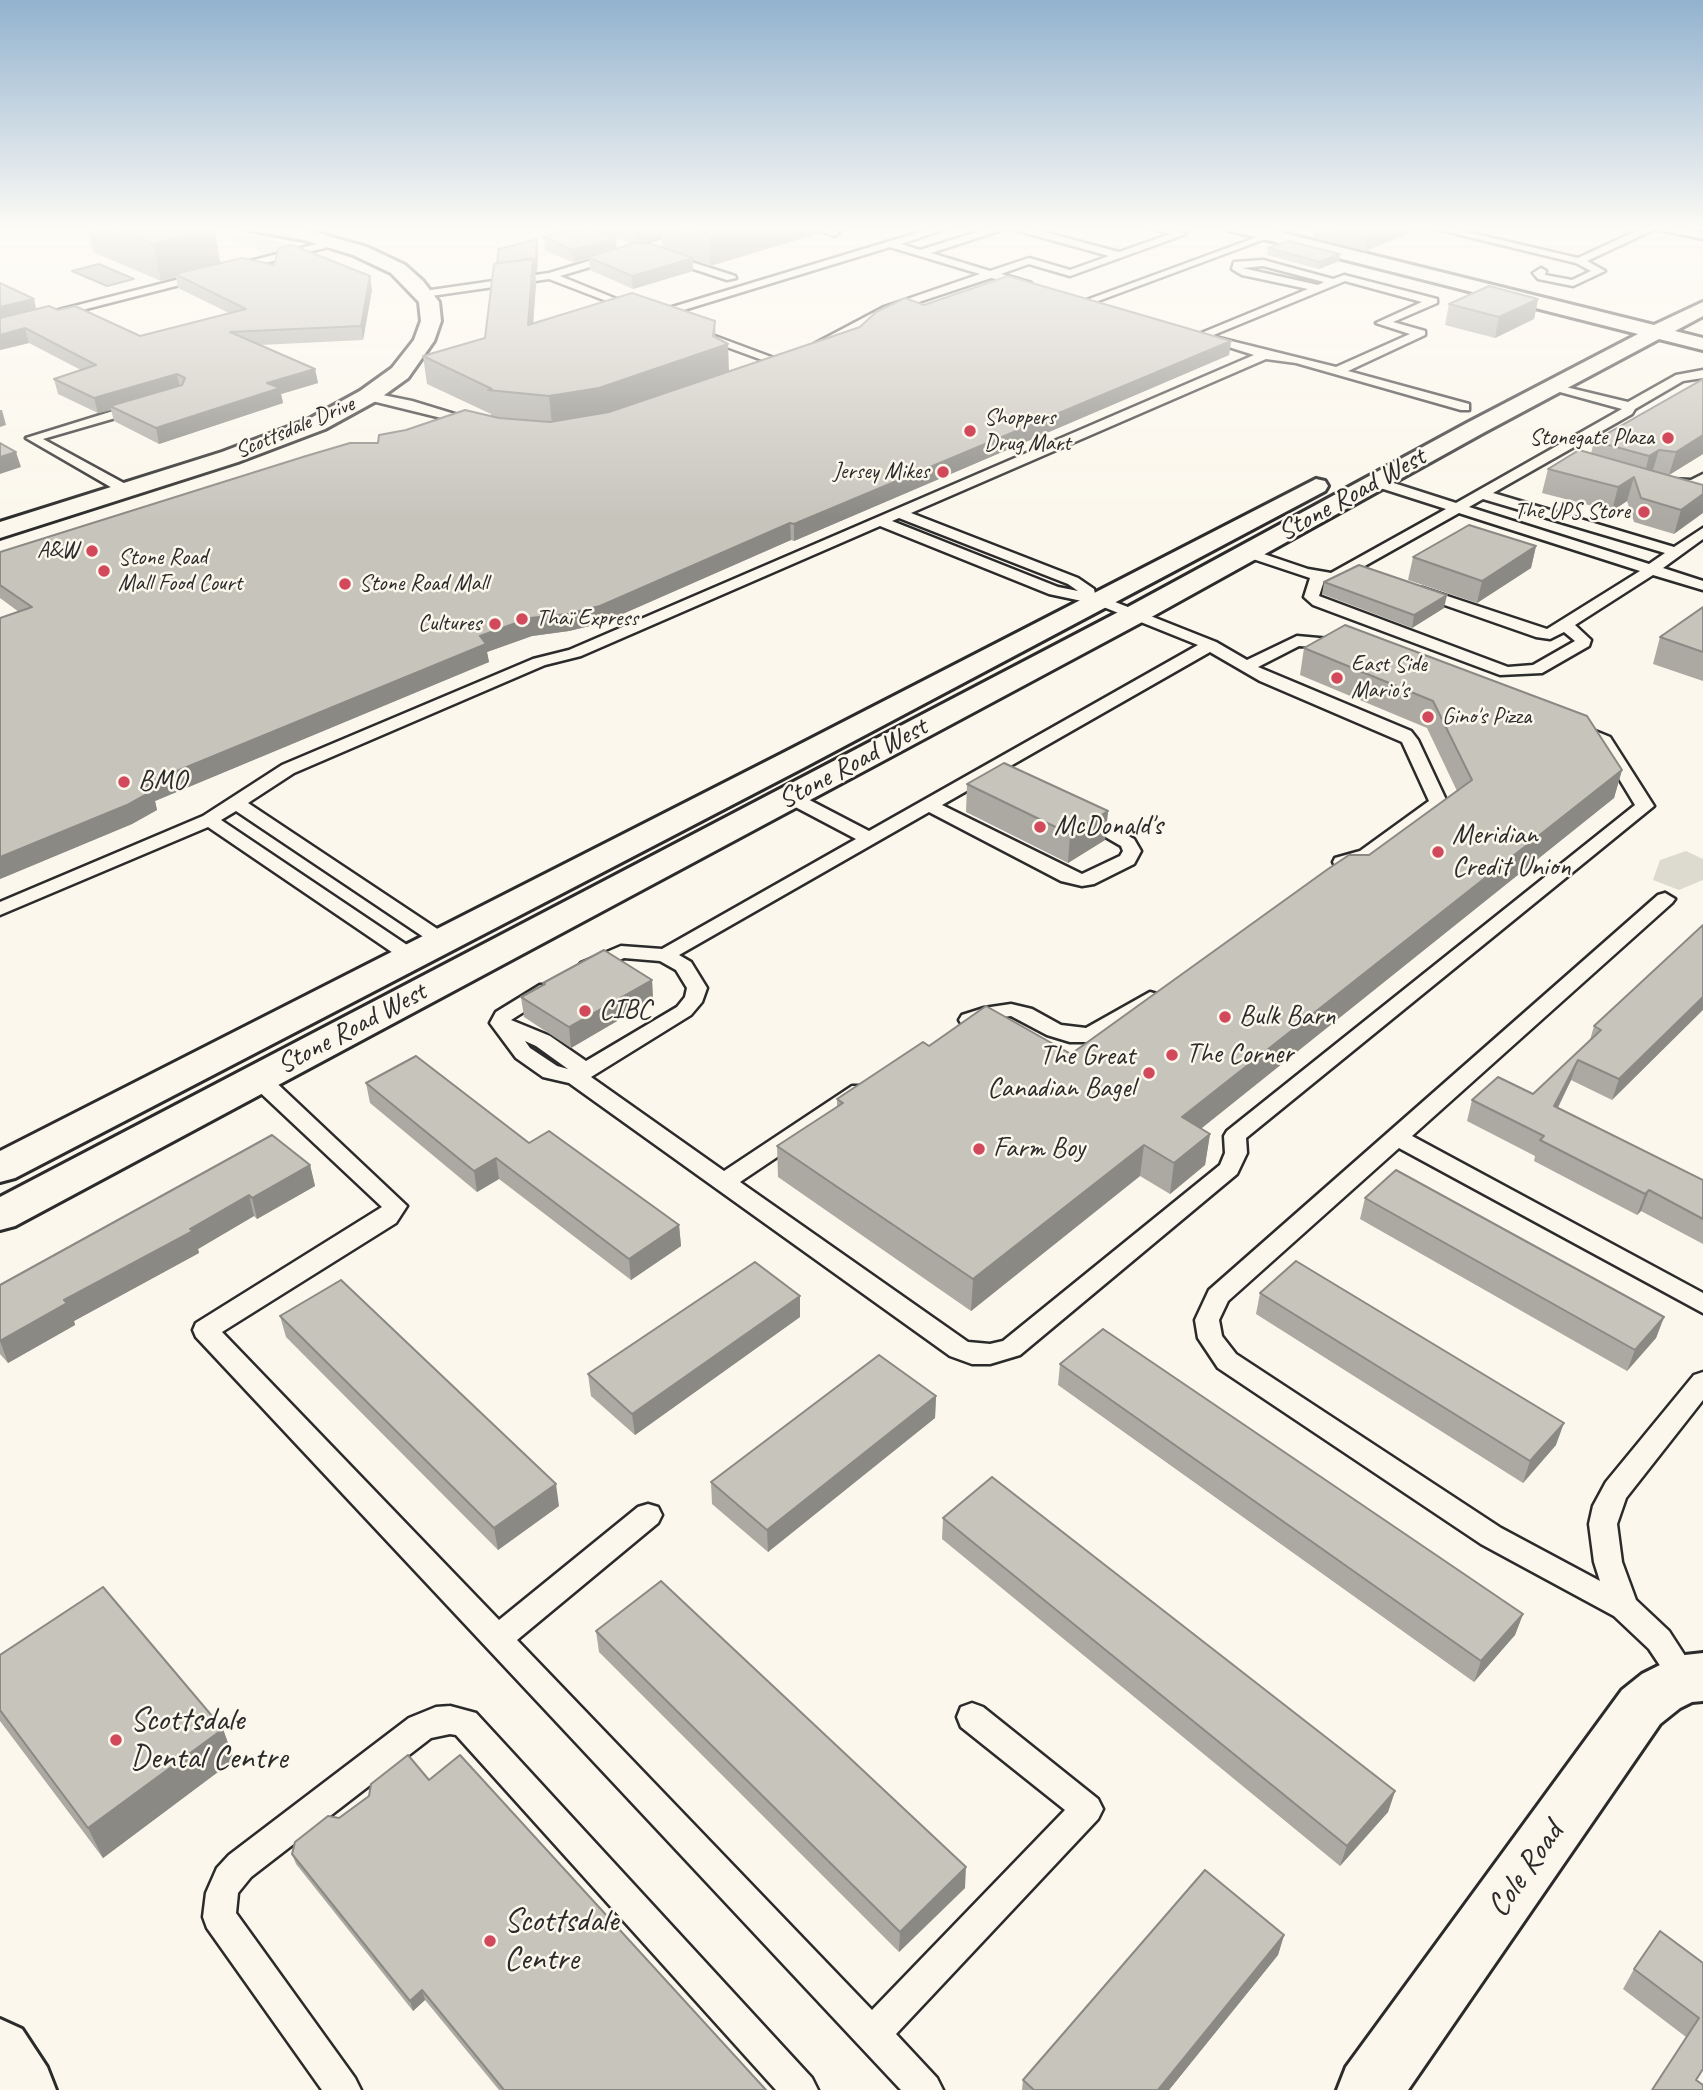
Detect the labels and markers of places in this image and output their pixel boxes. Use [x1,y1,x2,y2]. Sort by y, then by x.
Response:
place label: Shoppers Drug Mart [984,404,1071,458]
marker: Shoppers Drug Mart [962,423,978,439]
place label: Stonegate Plaza [1529,424,1654,452]
marker: Stonegate Plaza [1660,430,1676,446]
place label: Jersey Mikes [833,458,929,486]
marker: Jersey Mikes [935,464,951,480]
place label: The UPS Store [1514,498,1630,526]
marker: The UPS Store [1636,504,1652,520]
place label: A&W [37,537,78,565]
marker: A&W [84,543,100,559]
place label: Stone Road Mall Food Court [118,544,242,598]
marker: Stone Road Mall Food Court [96,563,112,579]
place label: Stone Road Mall [359,570,488,598]
marker: Stone Road Mall [337,576,353,592]
place label: Thaï Express [536,605,638,633]
place label: Cultures [418,610,481,638]
marker: Thaï Express [514,611,530,627]
marker: Cultures [487,616,503,632]
place label: East Side Mario's [1351,651,1427,705]
marker: East Side Mario's [1329,670,1345,686]
place label: Gino's Pizza [1442,703,1531,731]
marker: Gino's Pizza [1420,709,1436,725]
place label: BMO [138,765,187,799]
marker: BMO [116,774,132,790]
place label: McDonald's [1054,810,1163,844]
marker: McDonald's [1032,819,1048,835]
place label: Meridian Credit Union [1452,819,1570,885]
marker: Meridian Credit Union [1430,844,1446,860]
place label: CIBC [599,994,651,1028]
place label: Bulk Barn [1239,1000,1335,1034]
marker: CIBC [577,1003,593,1019]
marker: Bulk Barn [1217,1009,1233,1025]
place label: The Corner [1186,1038,1293,1072]
place label: The Great Canadian Bagel [987,1040,1135,1106]
marker: The Corner [1164,1047,1180,1063]
marker: The Great Canadian Bagel [1141,1065,1157,1081]
place label: Farm Boy [993,1132,1085,1166]
marker: Farm Boy [971,1141,987,1157]
place label: Scottsdale Dental Centre [130,1701,287,1779]
marker: Scottsdale Dental Centre [108,1732,124,1748]
place label: Scottsdale Centre [504,1902,618,1980]
marker: Scottsdale Centre [482,1933,498,1949]

